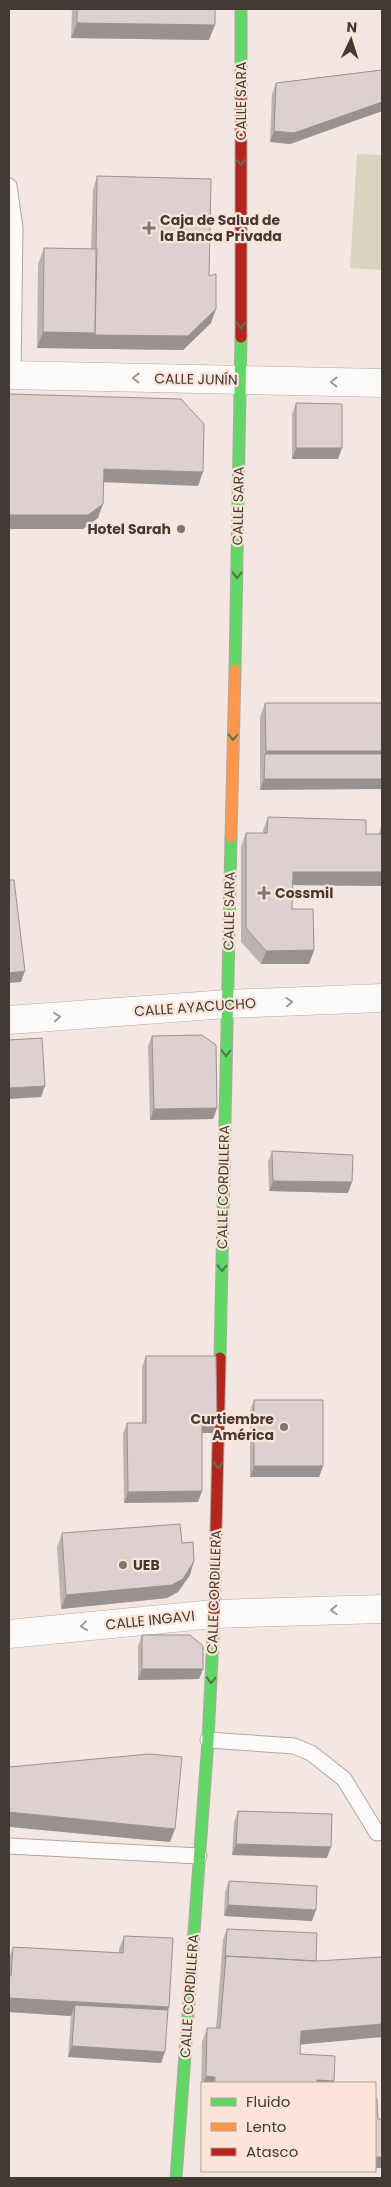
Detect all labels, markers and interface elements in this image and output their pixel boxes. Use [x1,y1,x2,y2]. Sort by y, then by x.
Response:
north arrow [326,15,376,65]
text: N [346,17,358,37]
street label: CALLE SARA [231,62,251,140]
one-way arrow [236,159,246,167]
place label: Caja de Salud de la Banca Privada [160,210,282,246]
marker: Caja de Salud de la Banca Privada [142,221,156,235]
one-way arrow [236,322,246,329]
street label: CALLE JUNÍN [154,368,238,390]
one-way arrow [132,373,140,383]
one-way arrow [329,377,337,387]
street label: CALLE SARA [227,466,249,546]
place label: Hotel Sarah [87,519,171,539]
marker: Hotel Sarah [175,523,187,535]
one-way arrow [232,572,242,579]
one-way arrow [228,734,238,742]
street label: CALLE SARA [218,871,240,951]
place label: Cossmil [275,883,333,903]
marker: Cossmil [257,886,271,900]
street label: CALLE AYACUCHO [133,993,257,1021]
one-way arrow [286,996,294,1007]
one-way arrow [54,1011,62,1022]
one-way arrow [221,1049,231,1057]
street label: CALLE CORDILLERA [212,1125,234,1249]
one-way arrow [217,1264,227,1272]
place label: Curtiembre América [191,1409,274,1445]
marker: Curtiembre América [278,1421,290,1433]
one-way arrow [212,1461,223,1469]
street label: CALLE CORDILLERA [202,1530,226,1654]
place label: UEB [133,1555,160,1575]
marker: UEB [117,1559,129,1571]
street label: CALLE INGAVI [104,1605,196,1635]
one-way arrow [329,1605,337,1615]
one-way arrow [80,1621,88,1632]
one-way arrow [205,1676,216,1684]
street label: CALLE CORDILLERA [175,1933,203,2059]
legend [201,2082,376,2172]
text: Fluido [246,2091,290,2112]
text: Lento [246,2116,286,2137]
text: Atasco [246,2141,298,2162]

